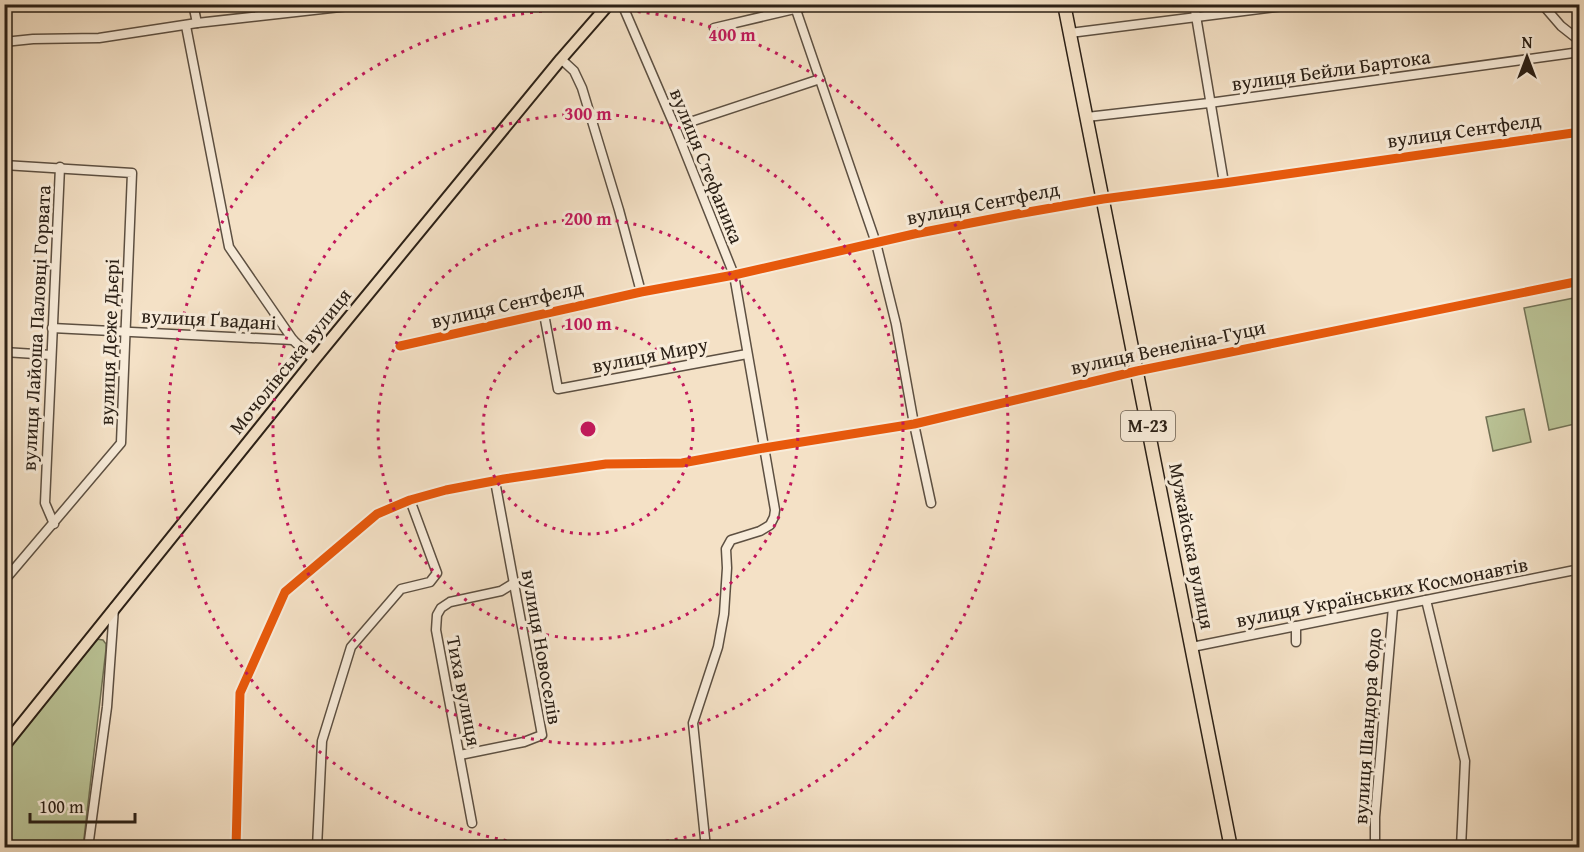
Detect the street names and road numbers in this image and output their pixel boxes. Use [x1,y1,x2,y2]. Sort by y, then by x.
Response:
street label: вулиця Бейли Бартока [1230,41,1433,98]
street label: вулиця Стефаника [663,84,752,248]
street label: вулиця Сентфелд [1385,104,1543,155]
street label: вулиця Сентфелд [904,173,1062,232]
street label: вулиця Лайоша Паловці Горвата [14,184,57,472]
street label: вулиця Деже Дьєрі [91,258,126,426]
street label: вулиця Сентфелд [428,272,586,335]
street label: Мочолівська вулиця [222,282,358,440]
street label: вулиця Ґвадані [141,300,278,337]
street label: вулиця Венеліна-Гуци [1068,312,1268,381]
street label: вулиця Миру [590,329,710,380]
road number: М-23 [1121,411,1175,441]
street label: Мужайська вулиця [1162,460,1223,632]
street label: вулиця Українських Космонавтів [1234,549,1530,634]
street label: вулиця Новоселів [515,567,570,727]
street label: вулиця Шандора Фодо [1345,627,1388,825]
street label: Тиха вулиця [440,633,489,748]

